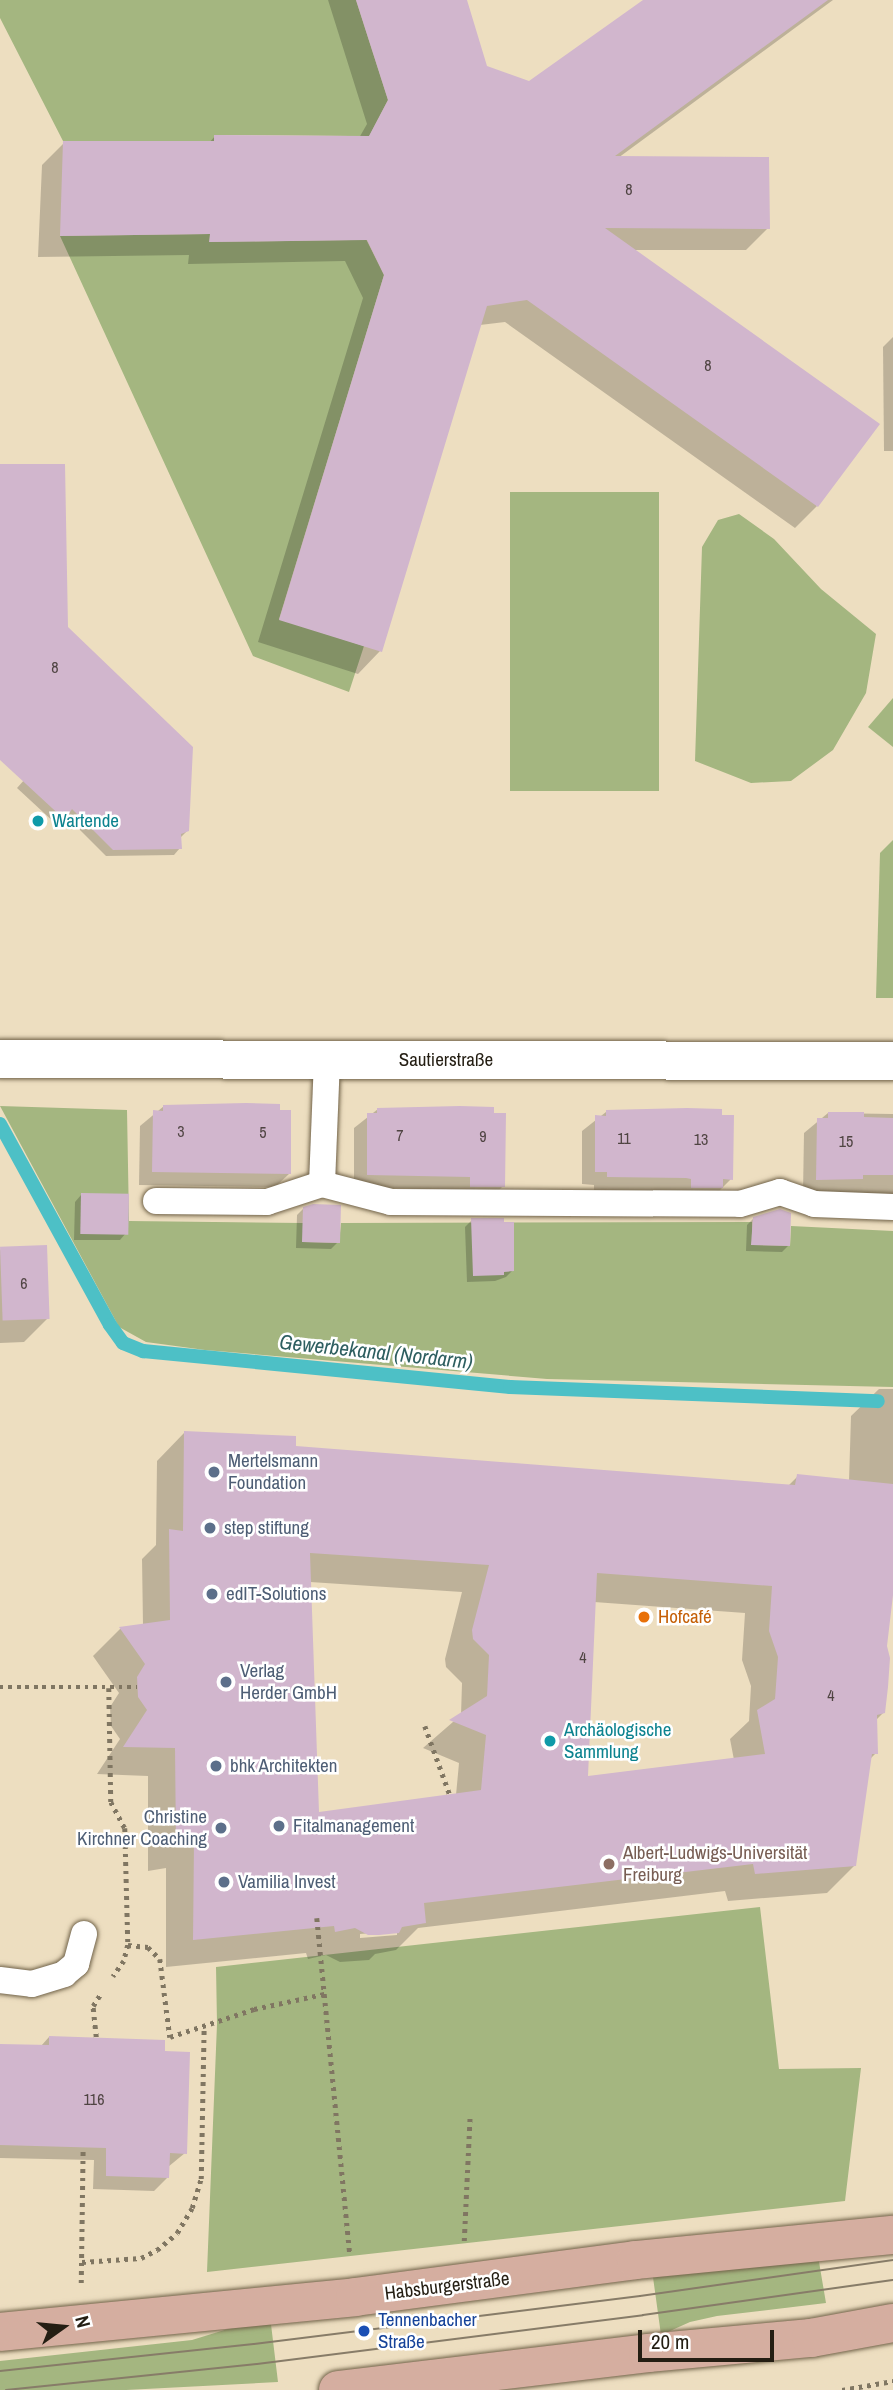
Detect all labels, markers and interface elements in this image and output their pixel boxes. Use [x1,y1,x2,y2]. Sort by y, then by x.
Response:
house number: 8 [625,179,633,199]
house number: 8 [704,355,712,375]
house number: 8 [51,657,59,677]
place label: Wartende [52,810,119,832]
marker: Wartende [30,813,46,829]
street label: Sautierstraße [399,1049,493,1071]
house number: 3 [177,1121,185,1141]
house number: 5 [259,1122,267,1142]
house number: 7 [396,1125,404,1145]
house number: 9 [479,1126,487,1146]
house number: 11 [617,1128,631,1148]
house number: 13 [694,1129,708,1149]
house number: 15 [839,1131,853,1151]
house number: 6 [20,1273,28,1293]
water label: Gewerbekanal (Nordarm) [278,1329,474,1375]
place label: Mertelsmann Foundation [228,1450,318,1494]
marker: Mertelsmann Foundation [206,1464,222,1480]
place label: step stiftung [224,1517,309,1539]
marker: step stiftung [202,1520,218,1536]
place label: edIT-Solutions [226,1583,326,1605]
marker: edIT-Solutions [204,1586,220,1602]
place label: Hofcafé [658,1606,712,1628]
marker: Hofcafé [636,1609,652,1625]
house number: 4 [579,1647,587,1667]
place label: Verlag Herder GmbH [240,1660,337,1704]
marker: Verlag Herder GmbH [218,1674,234,1690]
house number: 4 [827,1685,835,1705]
place label: Archäologische Sammlung [564,1719,671,1763]
marker: Archäologische Sammlung [542,1733,558,1749]
place label: bhk Architekten [230,1755,338,1777]
marker: bhk Architekten [208,1758,224,1774]
place label: Christine Kirchner Coaching [77,1806,207,1850]
place label: Fitalmanagement [293,1815,414,1837]
marker: Fitalmanagement [271,1818,287,1834]
marker: Christine Kirchner Coaching [213,1820,229,1836]
place label: Albert-Ludwigs-Universität Freiburg [623,1842,807,1886]
marker: Albert-Ludwigs-Universität Freiburg [601,1856,617,1872]
place label: Vamilia Invest [238,1871,336,1893]
marker: Vamilia Invest [216,1874,232,1890]
house number: 116 [84,2089,104,2109]
street label: Habsburgerstraße [383,2267,511,2305]
north arrow [28,2292,98,2362]
place label: Tennenbacher Straße [378,2309,477,2353]
text: N [69,2313,97,2330]
scale bar [641,2316,778,2360]
marker: Tennenbacher Straße [356,2323,372,2339]
text: 20 m [651,2327,689,2356]

